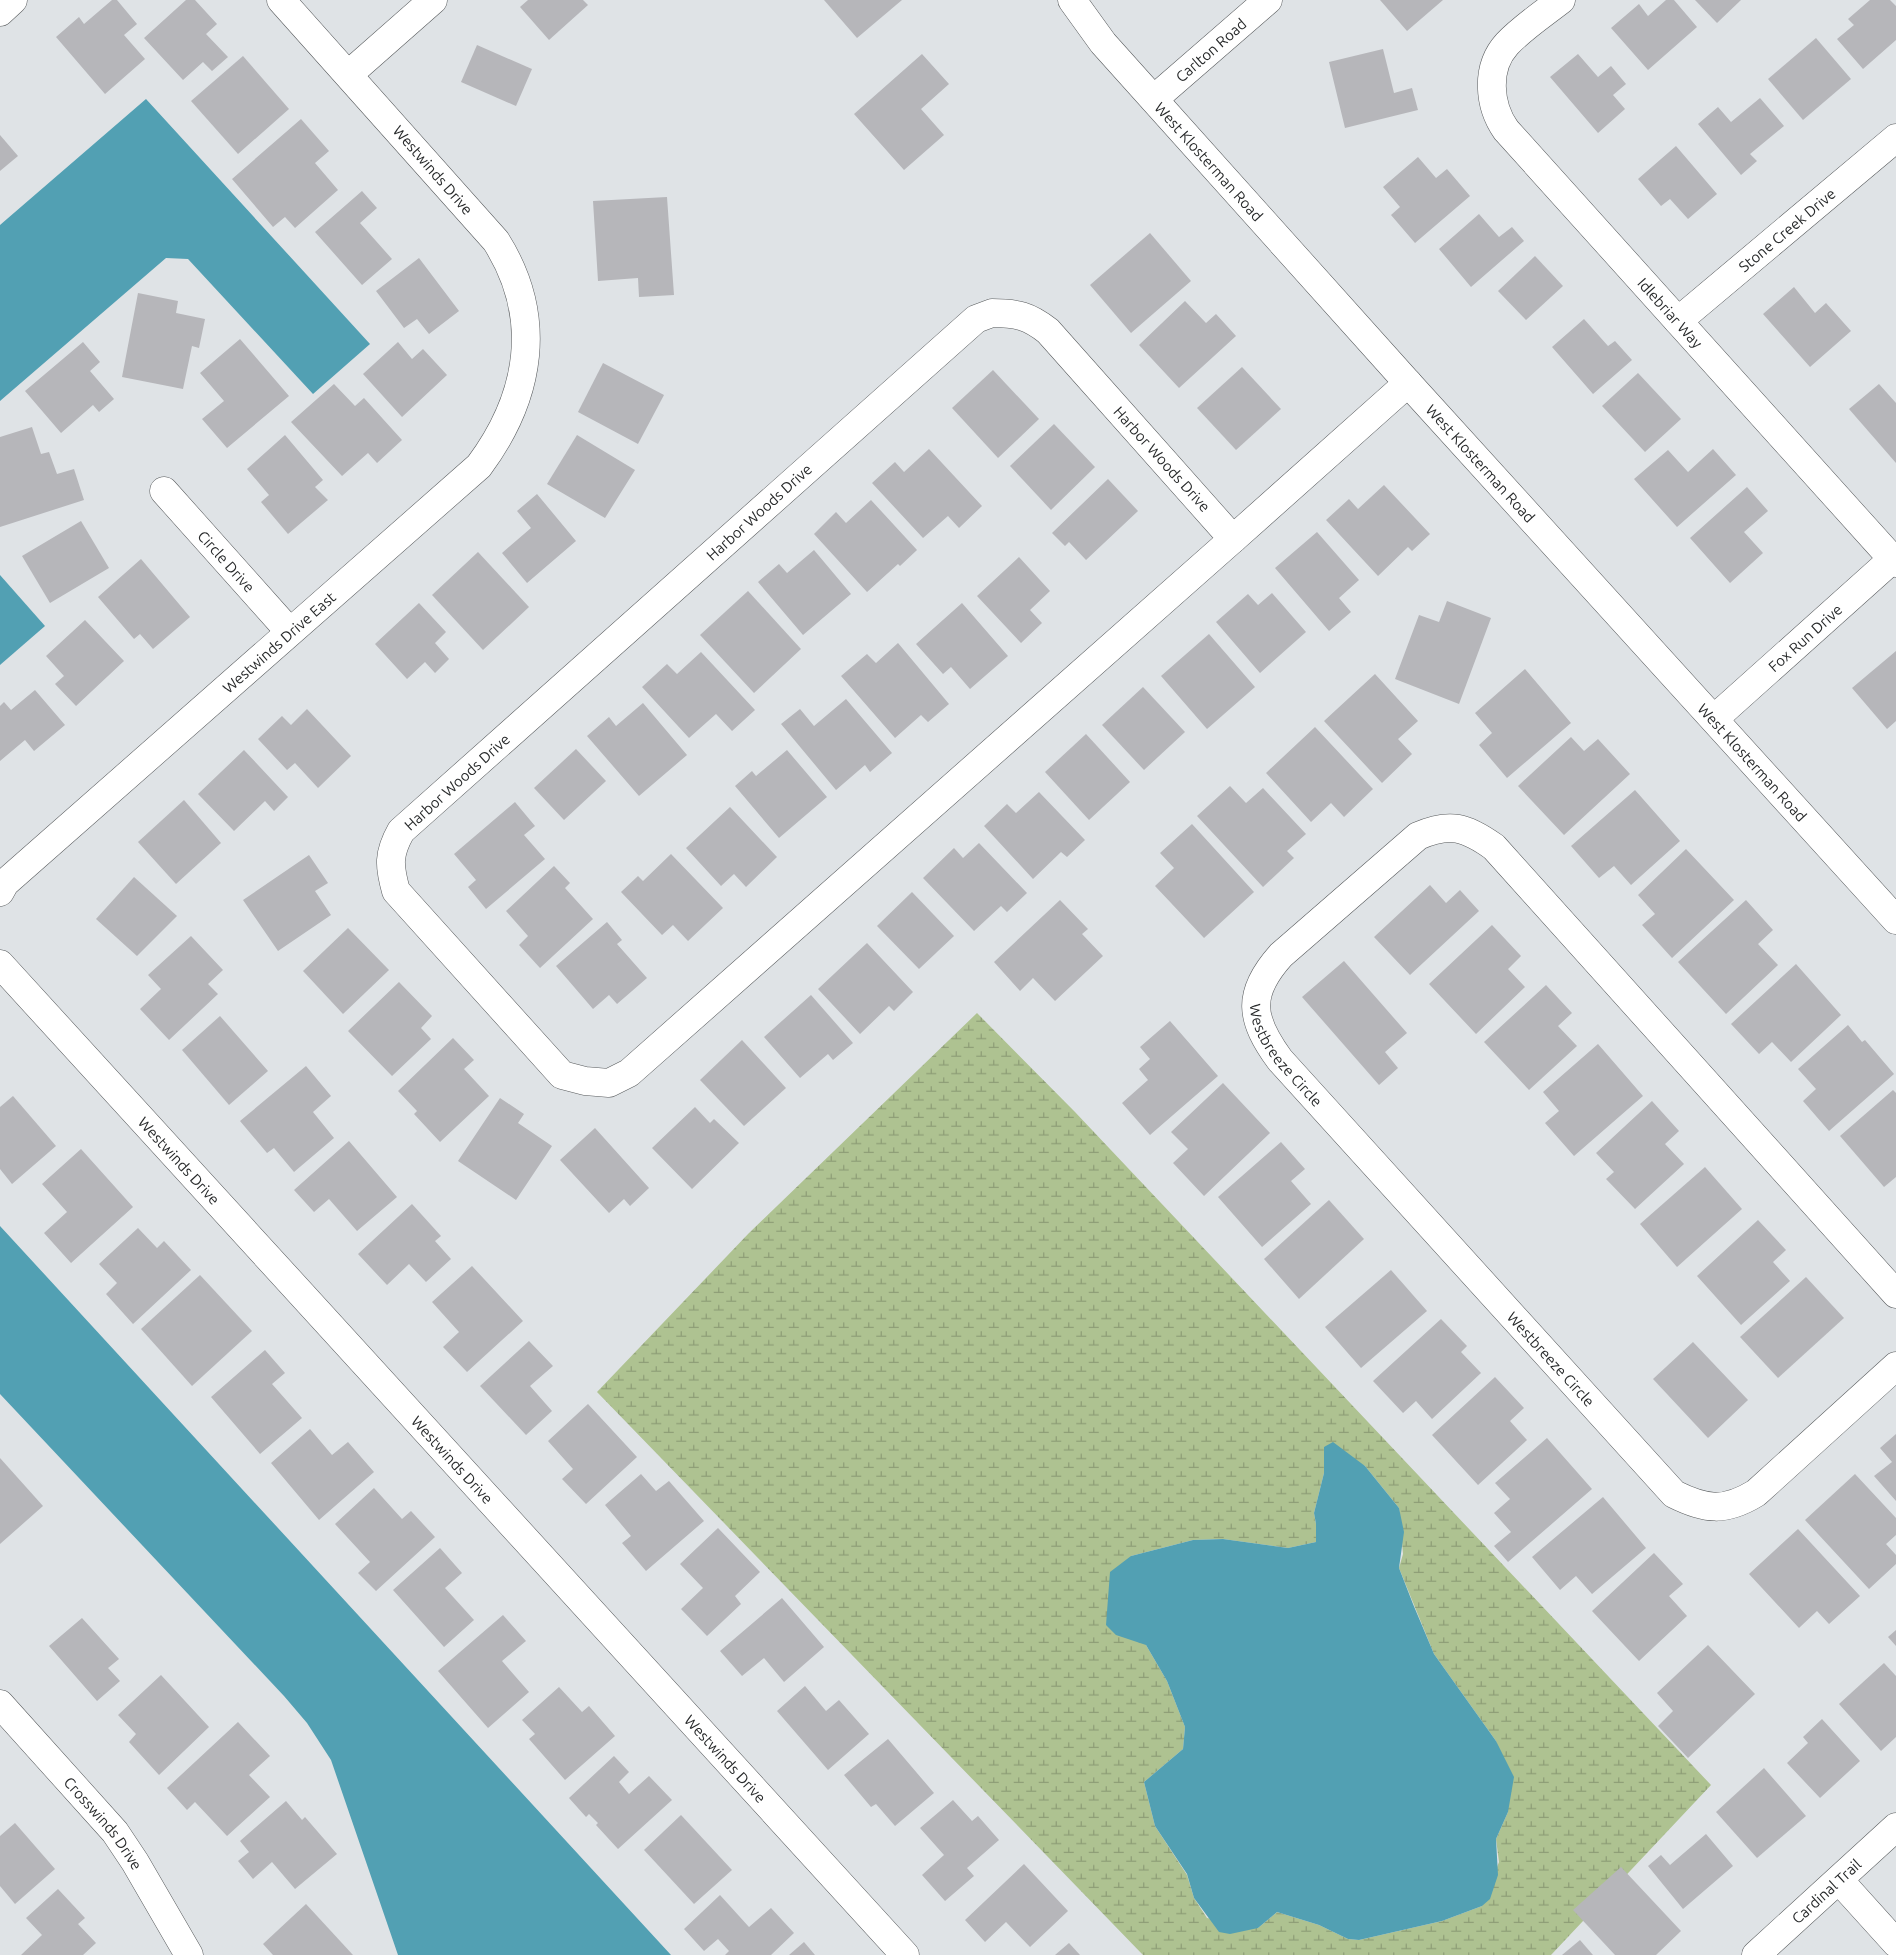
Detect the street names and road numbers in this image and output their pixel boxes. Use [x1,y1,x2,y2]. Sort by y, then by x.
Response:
street label: Carlton Road [1172,15,1249,85]
street label: West Klosterman Road [1152,99,1267,224]
street label: Westwinds Drive [390,122,476,218]
street label: Stone Creek Drive [1735,184,1838,275]
street label: Idlebriar Way [1635,274,1706,351]
street label: West Klosterman Road [1423,401,1539,526]
street label: Harbor Woods Drive [1110,403,1214,515]
street label: Harbor Woods Drive [703,460,815,564]
street label: Circle Drive [195,527,258,595]
street label: Westwinds Drive East [219,588,339,696]
street label: Fox Run Drive [1765,600,1845,675]
street label: West Klosterman Road [1695,700,1810,825]
street label: Harbor Woods Drive [401,730,513,834]
street label: Westbreeze Circle [1247,1003,1326,1110]
street label: Westwinds Drive [135,1113,224,1208]
street label: Westbreeze Circle [1504,1308,1598,1409]
street label: Westwinds Drive [408,1412,497,1507]
street label: Westwinds Drive [681,1711,770,1806]
street label: Crosswinds Drive [61,1773,146,1873]
street label: Cardinal Trail [1788,1855,1864,1927]

